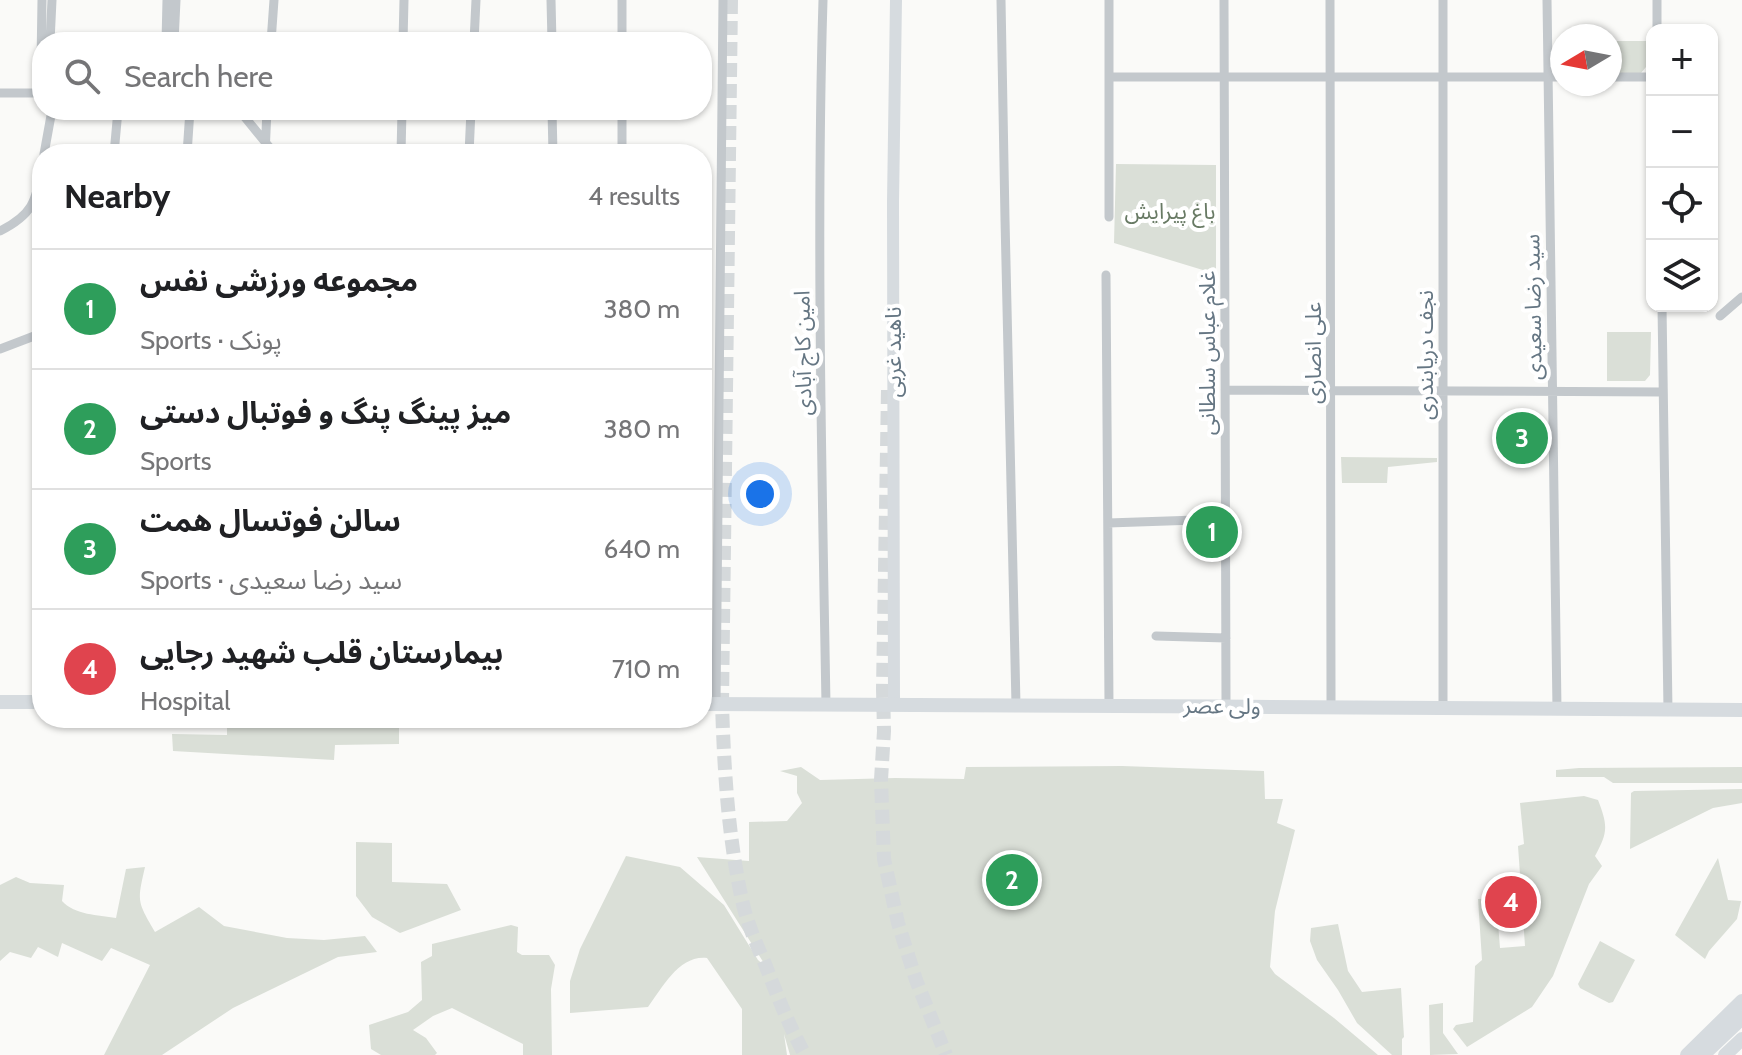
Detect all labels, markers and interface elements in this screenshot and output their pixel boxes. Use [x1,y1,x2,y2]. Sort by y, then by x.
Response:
north arrow [1550,24,1622,96]
map controls [1646,24,1718,312]
button: + [1646,24,1718,96]
search box [32,32,712,120]
icon: search [60,54,104,98]
text: Search here [124,58,273,95]
button: − [1646,96,1718,168]
button: locate [1646,168,1718,240]
text: Nearby [64,175,171,217]
text: 4 results [588,180,680,212]
park label: باغ پیرایش [1124,198,1216,228]
street label: سید رضا سعیدی [1518,234,1548,380]
button: layers [1646,240,1718,312]
text: مجموعه ورزشی نفس [140,262,418,299]
street label: غلام عباس سلطانی [1194,271,1224,435]
street label: امین کاج آبادی [788,290,821,416]
street label: نجف دریابندری [1412,290,1439,420]
text: 1 [85,293,95,325]
text: 380 m [603,293,680,325]
street label: علی انصاری [1300,302,1327,404]
street label: ناهید غربی [880,306,907,398]
text: Sports · پونک [140,324,282,356]
text: میز پینگ پنگ و فوتبال دستی [140,394,511,431]
pin: 3 [1496,408,1548,468]
text: 2 [83,413,97,445]
text: 380 m [603,413,680,445]
text: Sports [140,445,212,477]
your location [740,474,780,514]
text: سالن فوتسال همت [140,502,401,539]
pin: 1 [1186,502,1238,562]
text: 3 [83,533,97,565]
text: 640 m [603,533,680,565]
text: Sports · سید رضا سعیدی [140,564,402,596]
text: بیمارستان قلب شهید رجایی [140,634,503,671]
text: 4 [82,653,98,685]
text: 710 m [612,653,680,685]
text: Hospital [140,685,230,717]
street label: ولی عصر [1182,692,1261,720]
pin: 2 [986,850,1038,910]
pin: 4 [1485,872,1537,932]

